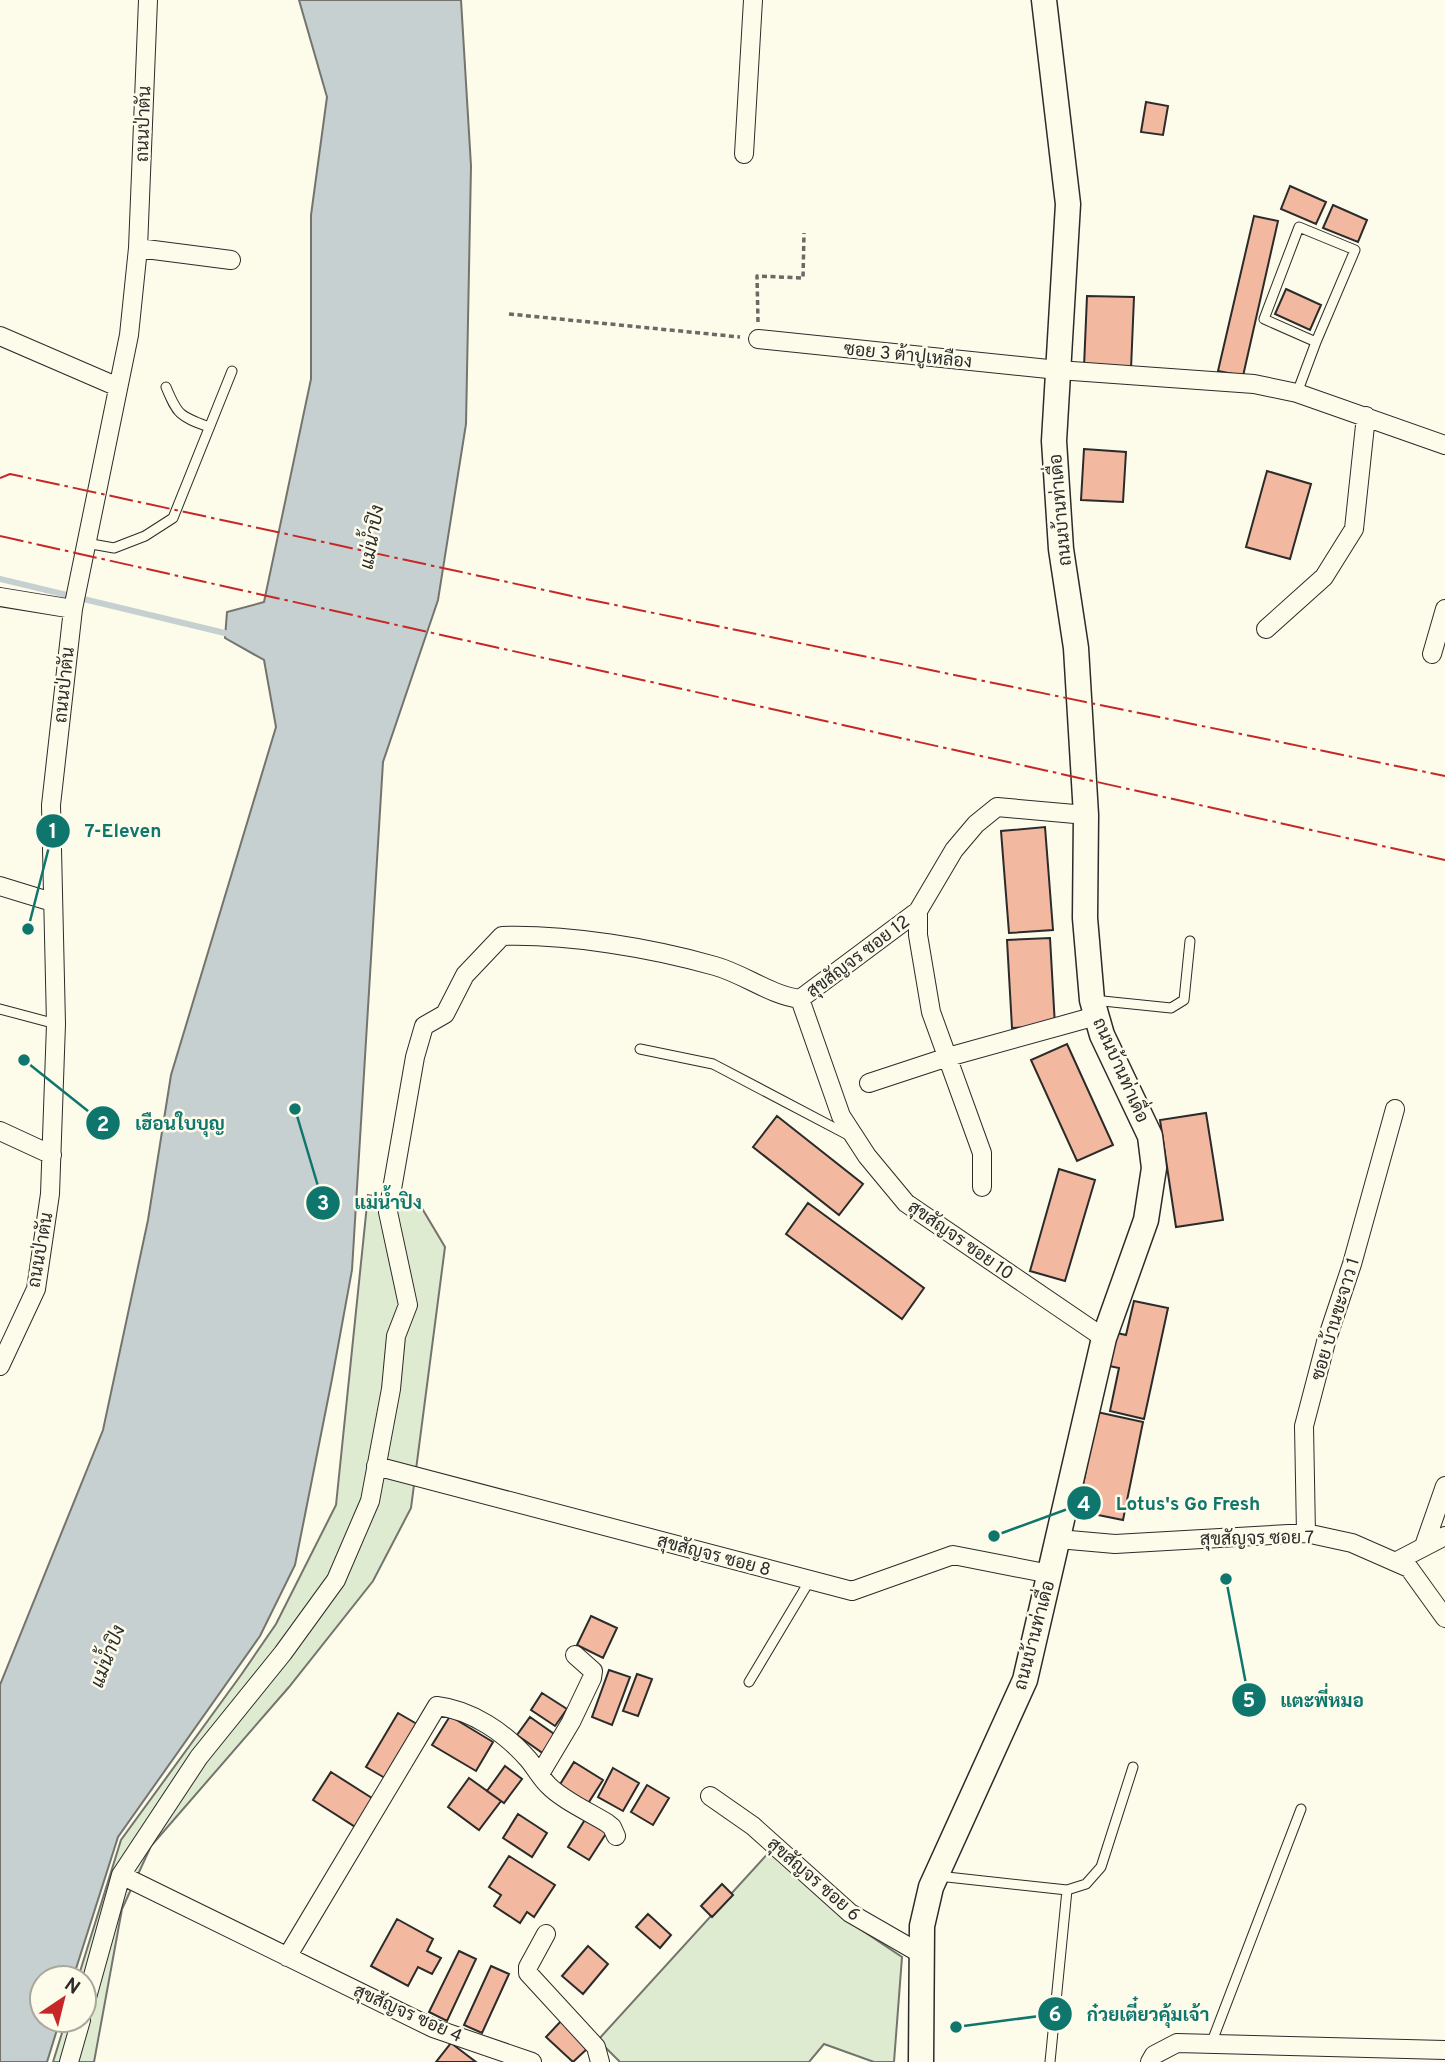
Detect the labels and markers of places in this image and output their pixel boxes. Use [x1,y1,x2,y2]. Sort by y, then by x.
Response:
callout: 7-Eleven [35,811,175,851]
callout: เฮือนใบบุญ [86,1103,239,1143]
callout: แม่น้ำปิง [305,1183,436,1223]
callout: Lotus's Go Fresh [1067,1483,1275,1523]
callout: แตะพี่หมอ [1231,1680,1378,1720]
callout: ก๋วยเตี๋ยวคุ้มเจ้า [1037,1994,1223,2034]

